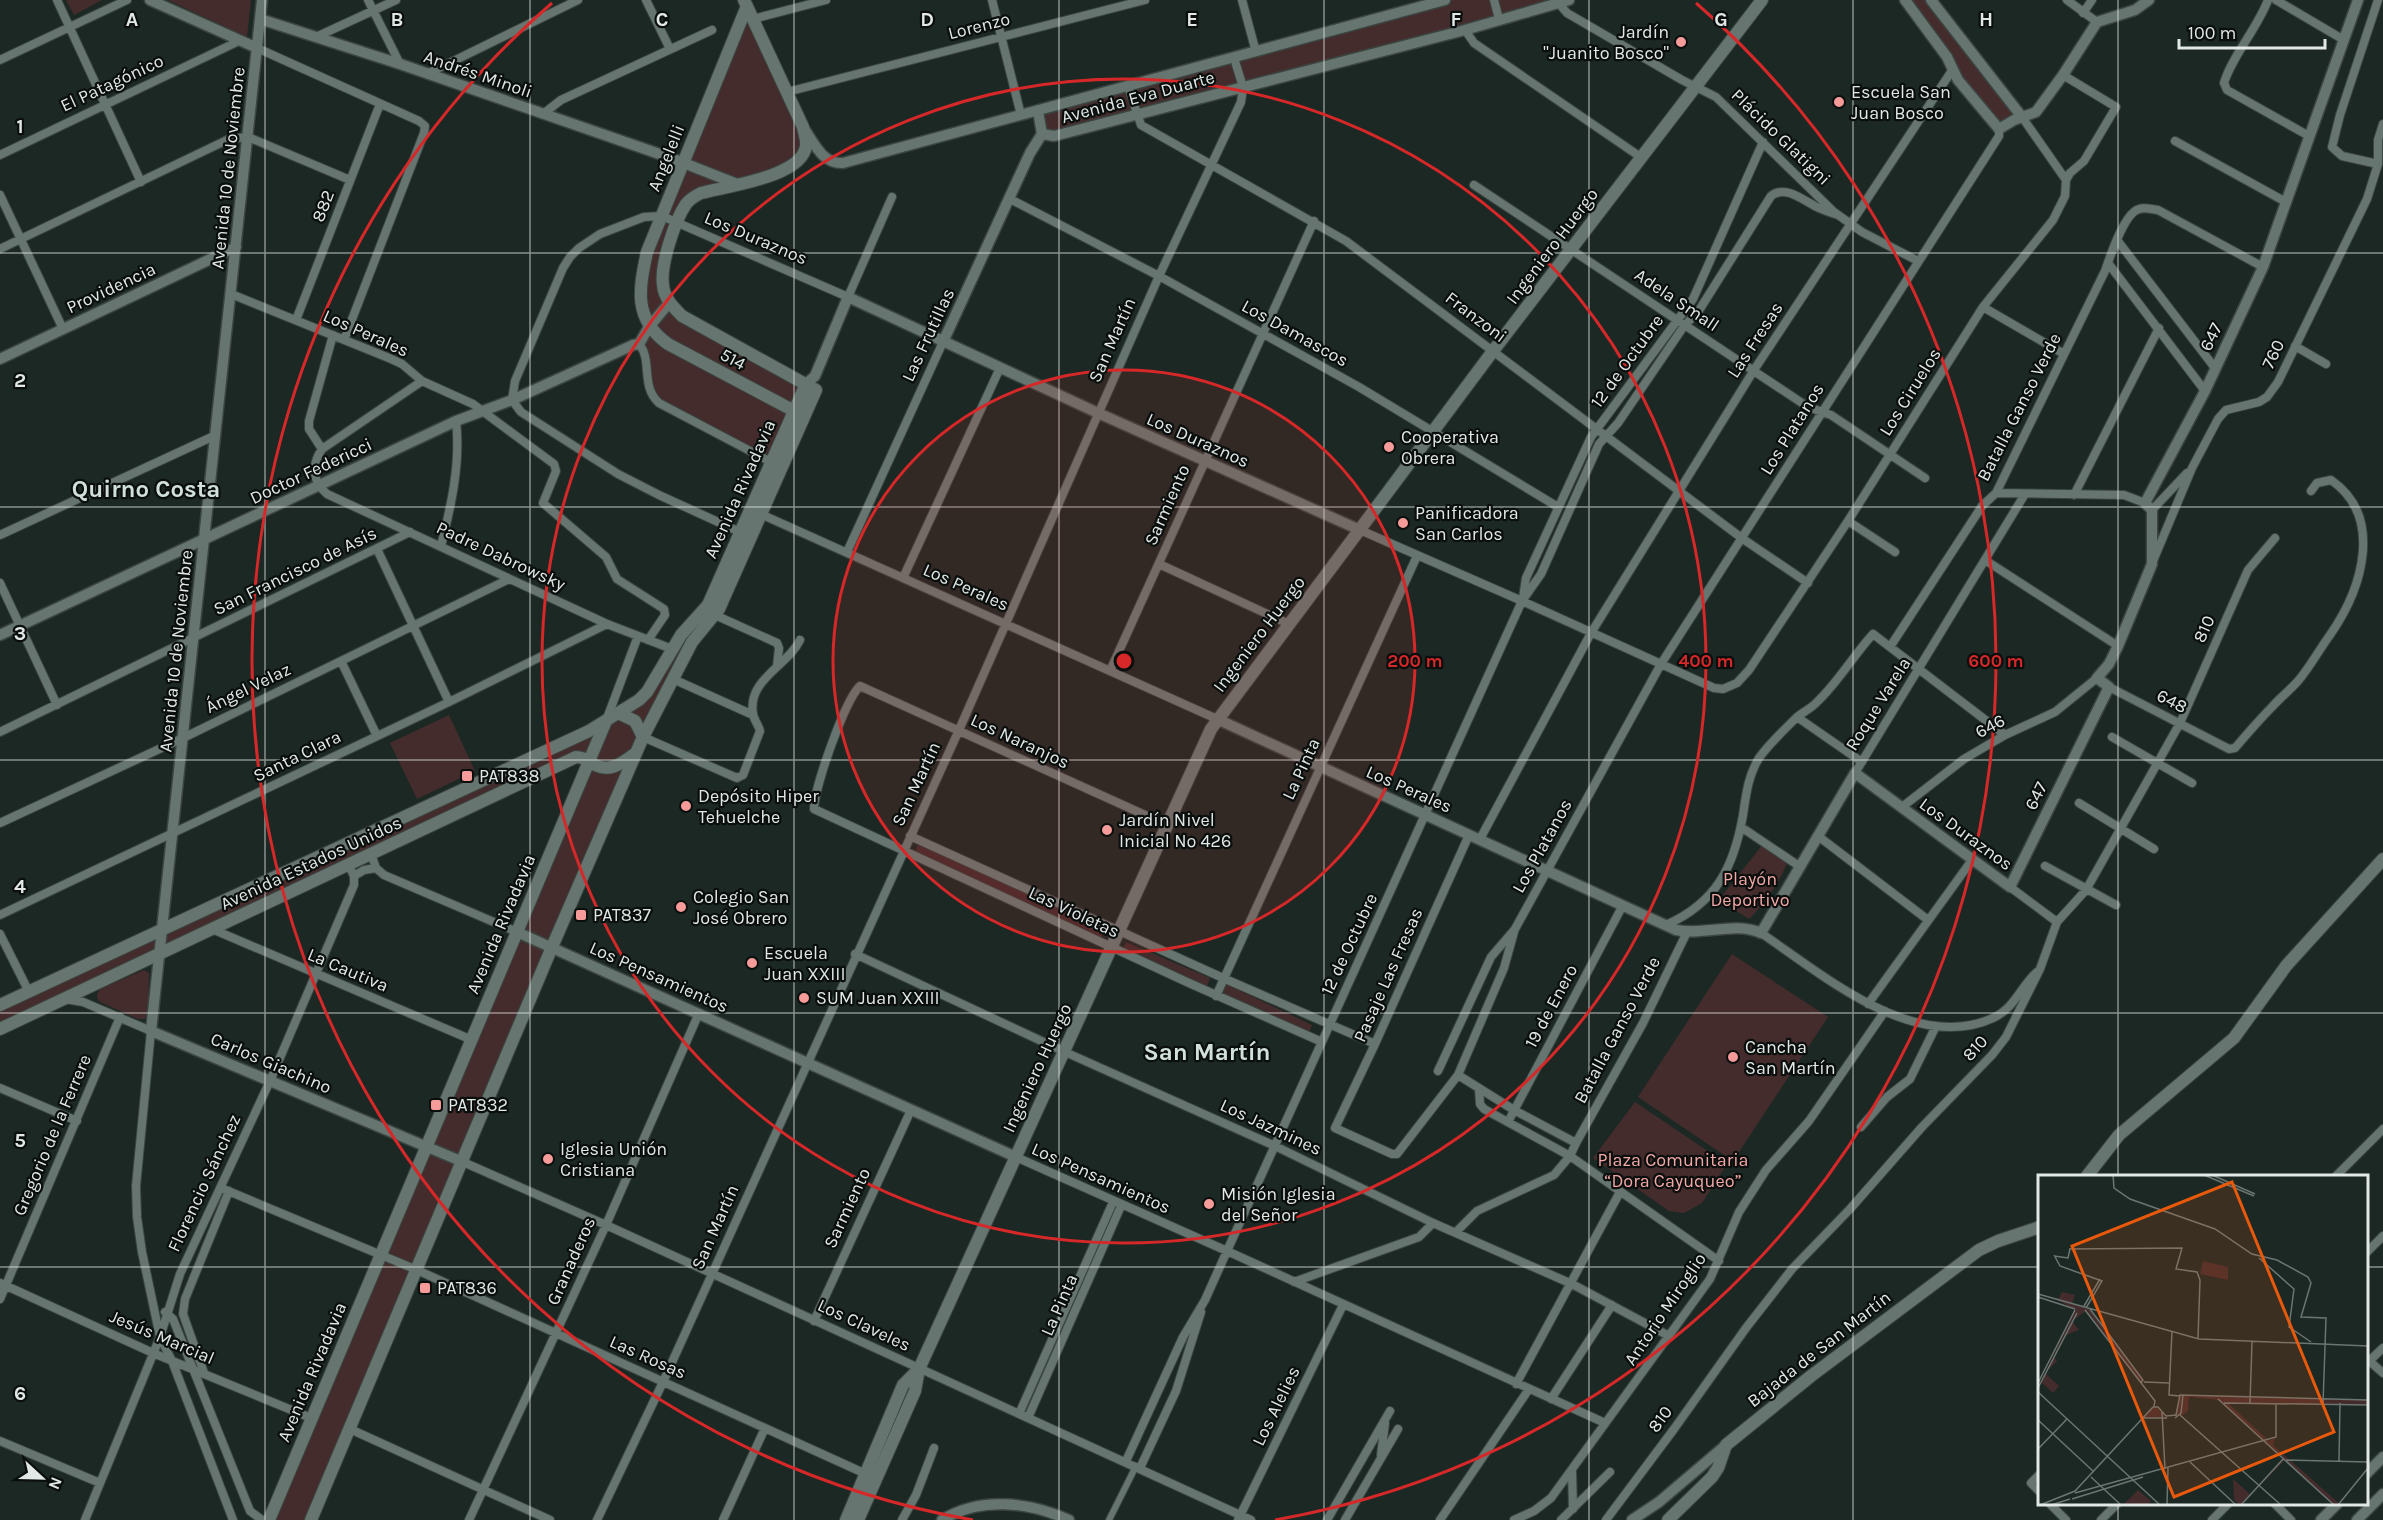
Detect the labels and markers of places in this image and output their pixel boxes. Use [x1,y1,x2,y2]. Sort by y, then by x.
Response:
place label: Jardín "Juanito Bosco" [1543,21,1669,64]
marker: Jardín "Juanito Bosco" [1674,35,1688,49]
place label: Escuela San Juan Bosco [1851,81,1951,124]
marker: Escuela San Juan Bosco [1832,95,1846,109]
place label: Cooperativa Obrera [1401,426,1499,469]
marker: Cooperativa Obrera [1382,440,1396,454]
place label: Panificadora San Carlos [1415,502,1519,545]
marker: Panificadora San Carlos [1396,516,1410,530]
centre of rings [1114,651,1134,671]
place label: PAT838 [479,765,540,787]
marker: PAT838 [460,769,474,783]
place label: Depósito Hiper Tehuelche [698,785,819,828]
marker: Depósito Hiper Tehuelche [679,799,693,813]
place label: Jardín Nivel Inicial Nº 426 [1119,809,1231,852]
marker: Jardín Nivel Inicial Nº 426 [1100,823,1114,837]
place label: Colegio San José Obrero [693,886,789,929]
marker: Colegio San José Obrero [674,900,688,914]
place label: PAT837 [593,904,652,926]
marker: PAT837 [574,908,588,922]
place label: Escuela Juan XXIII [764,942,845,985]
marker: Escuela Juan XXIII [745,956,759,970]
place label: SUM Juan XXIII [816,987,940,1009]
marker: SUM Juan XXIII [797,991,811,1005]
place label: Cancha San Martín [1745,1036,1836,1079]
marker: Cancha San Martín [1726,1050,1740,1064]
place label: PAT832 [448,1094,508,1116]
marker: PAT832 [429,1098,443,1112]
place label: Iglesia Unión Cristiana [560,1138,667,1181]
marker: Iglesia Unión Cristiana [541,1152,555,1166]
place label: Misión Iglesia del Señor [1221,1183,1336,1226]
marker: Misión Iglesia del Señor [1202,1197,1216,1211]
place label: PAT836 [437,1277,497,1299]
marker: PAT836 [418,1281,432,1295]

